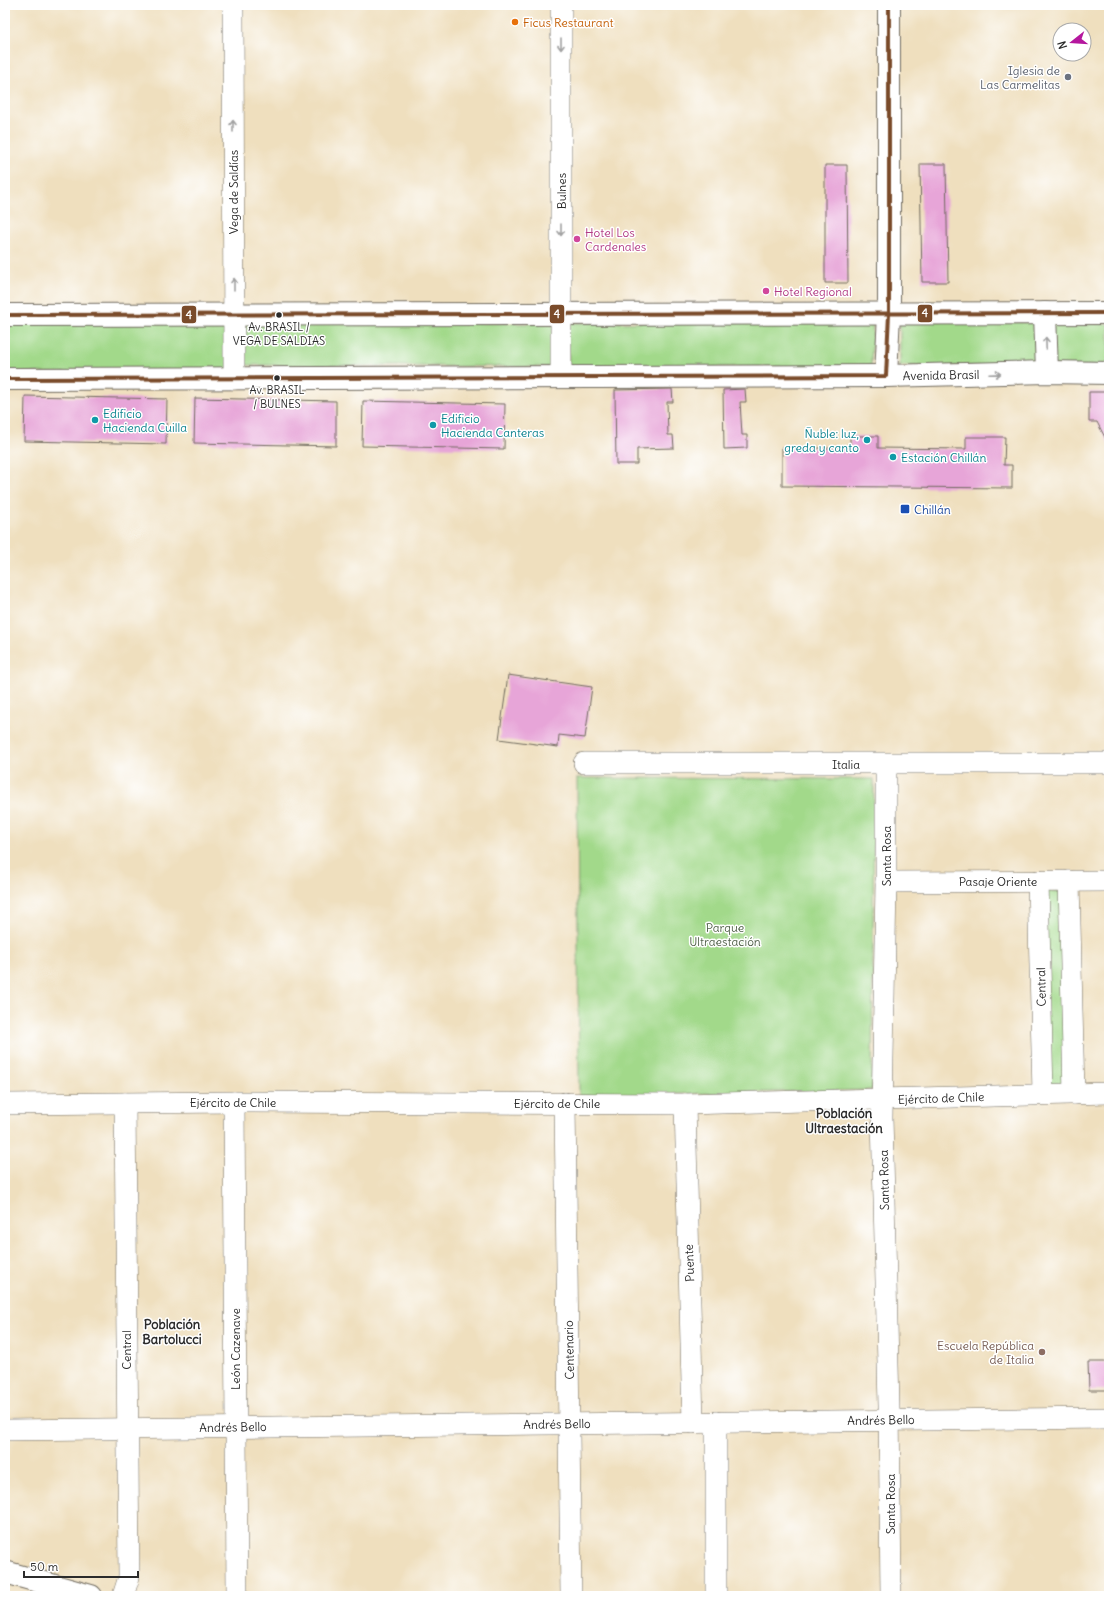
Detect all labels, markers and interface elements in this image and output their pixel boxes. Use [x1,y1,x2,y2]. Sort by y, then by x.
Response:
place label: Ficus Restaurant [523,15,614,30]
marker: Ficus Restaurant [510,17,520,27]
north arrow [1052,22,1092,62]
one-way arrow [557,37,565,50]
text: N [1055,39,1070,51]
place label: Iglesia de Las Carmelitas [980,63,1060,92]
marker: Iglesia de Las Carmelitas [1063,72,1073,82]
one-way arrow [229,120,237,133]
street label: Vega de Saldías [226,150,241,234]
street label: Bulnes [554,173,569,209]
one-way arrow [557,223,565,236]
place label: Hotel Los Cardenales [585,225,646,254]
marker: Hotel Los Cardenales [572,234,582,244]
one-way arrow [230,278,237,291]
place label: Hotel Regional [774,284,852,299]
marker: Hotel Regional [761,286,771,296]
line badge: 4 [549,304,565,324]
line badge: 4 [917,304,933,323]
line badge: 4 [181,305,197,324]
text: 4 [922,306,929,320]
text: 4 [554,307,561,321]
text: 4 [186,308,193,322]
marker: Av. BRASIL / VEGA DE SALDIAS [274,310,284,320]
place label: Av. BRASIL / VEGA DE SALDIAS [233,320,325,348]
one-way arrow [1043,337,1050,350]
street label: Avenida Brasil [903,367,979,383]
one-way arrow [988,370,1001,378]
marker: Av. BRASIL / BULNES [272,373,282,383]
place label: Av. BRASIL / BULNES [249,383,305,411]
place label: Edificio Hacienda Cuilla [103,406,187,435]
place label: Edificio Hacienda Canteras [441,411,544,440]
marker: Edificio Hacienda Cuilla [90,415,100,425]
marker: Edificio Hacienda Canteras [428,420,438,430]
place label: Ñuble: luz, greda y canto [784,426,859,455]
marker: Ñuble: luz, greda y canto [862,435,872,445]
place label: Estación Chillán [901,450,986,465]
marker: Estación Chillán [888,452,898,462]
place label: Chillán [914,502,951,517]
marker: Chillán [899,503,911,515]
street label: Italia [832,757,860,772]
street label: Santa Rosa [879,826,894,886]
street label: Pasaje Oriente [959,874,1037,889]
park label: Parque Ultraestación [689,920,761,949]
street label: Central [1033,967,1049,1007]
street label: Ejército de Chile [898,1089,984,1107]
street label: Ejército de Chile [190,1095,276,1110]
street label: Ejército de Chile [514,1096,600,1111]
district label: Población Ultraestación [805,1105,883,1137]
street label: Santa Rosa [876,1149,892,1210]
street label: Puente [681,1244,697,1282]
street label: León Cazenave [228,1308,243,1390]
district label: Población Bartolucci [142,1316,202,1348]
street label: Centenario [561,1320,577,1380]
street label: Central [119,1330,134,1370]
place label: Escuela República de Italia [937,1338,1034,1367]
marker: Escuela República de Italia [1037,1347,1047,1357]
street label: Andrés Bello [847,1412,915,1428]
street label: Andrés Bello [523,1416,591,1432]
street label: Andrés Bello [199,1419,267,1435]
street label: Santa Rosa [883,1474,898,1534]
scale bar [24,1553,138,1579]
text: 50 m [30,1559,59,1574]

